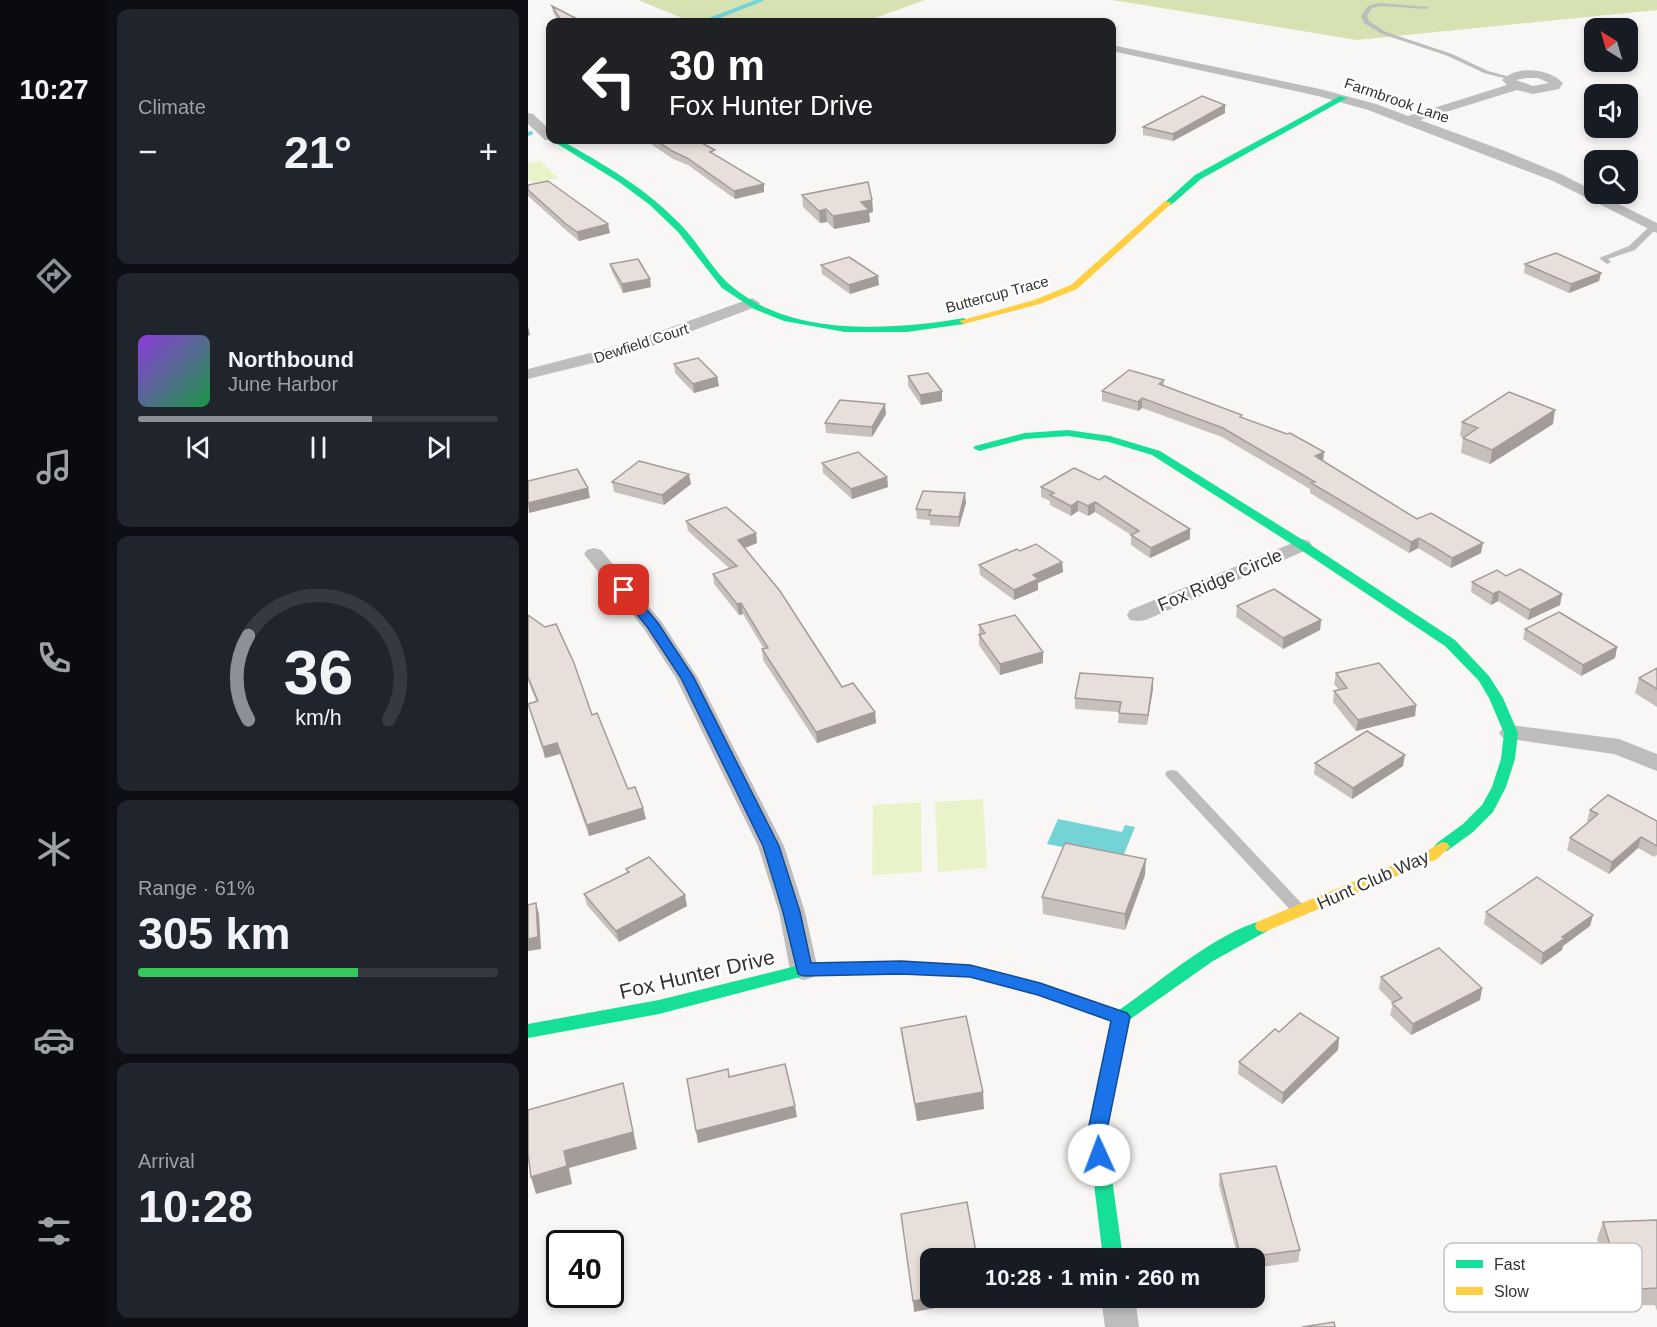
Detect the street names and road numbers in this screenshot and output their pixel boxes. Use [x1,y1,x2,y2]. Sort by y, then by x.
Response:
street label: Farmbrook Lane [1342,74,1452,126]
street label: Buttercup Trace [944,272,1050,316]
street label: Dewfield Court [592,319,691,366]
street label: Fox Ridge Circle [1155,545,1285,615]
street label: Hunt Club Way [1314,846,1432,914]
street label: Fox Hunter Drive [617,945,777,1003]

